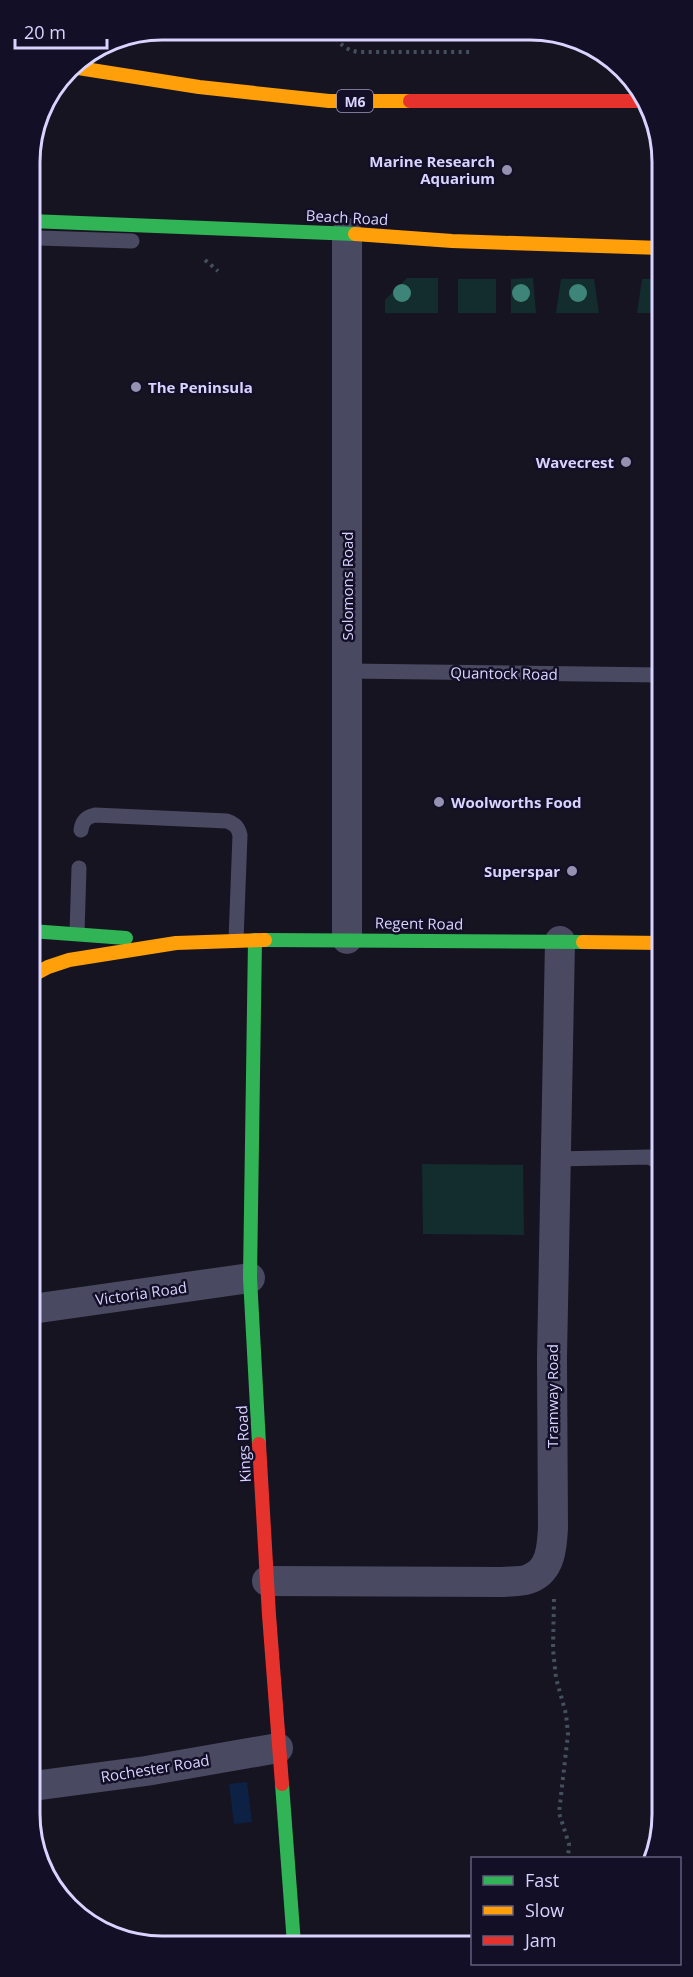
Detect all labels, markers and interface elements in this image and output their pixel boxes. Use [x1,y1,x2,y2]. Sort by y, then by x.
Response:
scale bar [15,12,106,50]
text: 20 m [24,20,66,44]
road number: M6 [337,90,373,112]
place label: Marine Research Aquarium [369,151,495,188]
marker: Marine Research Aquarium [500,163,514,177]
street label: Beach Road [305,205,389,229]
place label: The Peninsula [148,377,253,397]
marker: The Peninsula [129,380,143,394]
place label: Wavecrest [536,452,614,472]
marker: Wavecrest [619,455,633,469]
street label: Solomons Road [337,531,357,641]
street label: Quantock Road [450,662,558,684]
place label: Woolworths Food [451,792,582,812]
marker: Woolworths Food [432,795,446,809]
place label: Superspar [484,861,560,881]
marker: Superspar [565,864,579,878]
street label: Regent Road [375,912,463,934]
street label: Victoria Road [94,1277,188,1309]
street label: Tramway Road [542,1344,562,1448]
street label: Kings Road [231,1405,255,1483]
street label: Rochester Road [99,1750,211,1786]
legend [471,1857,681,1965]
text: Fast [525,1868,559,1892]
text: Slow [525,1898,564,1922]
text: Jam [523,1928,557,1952]

